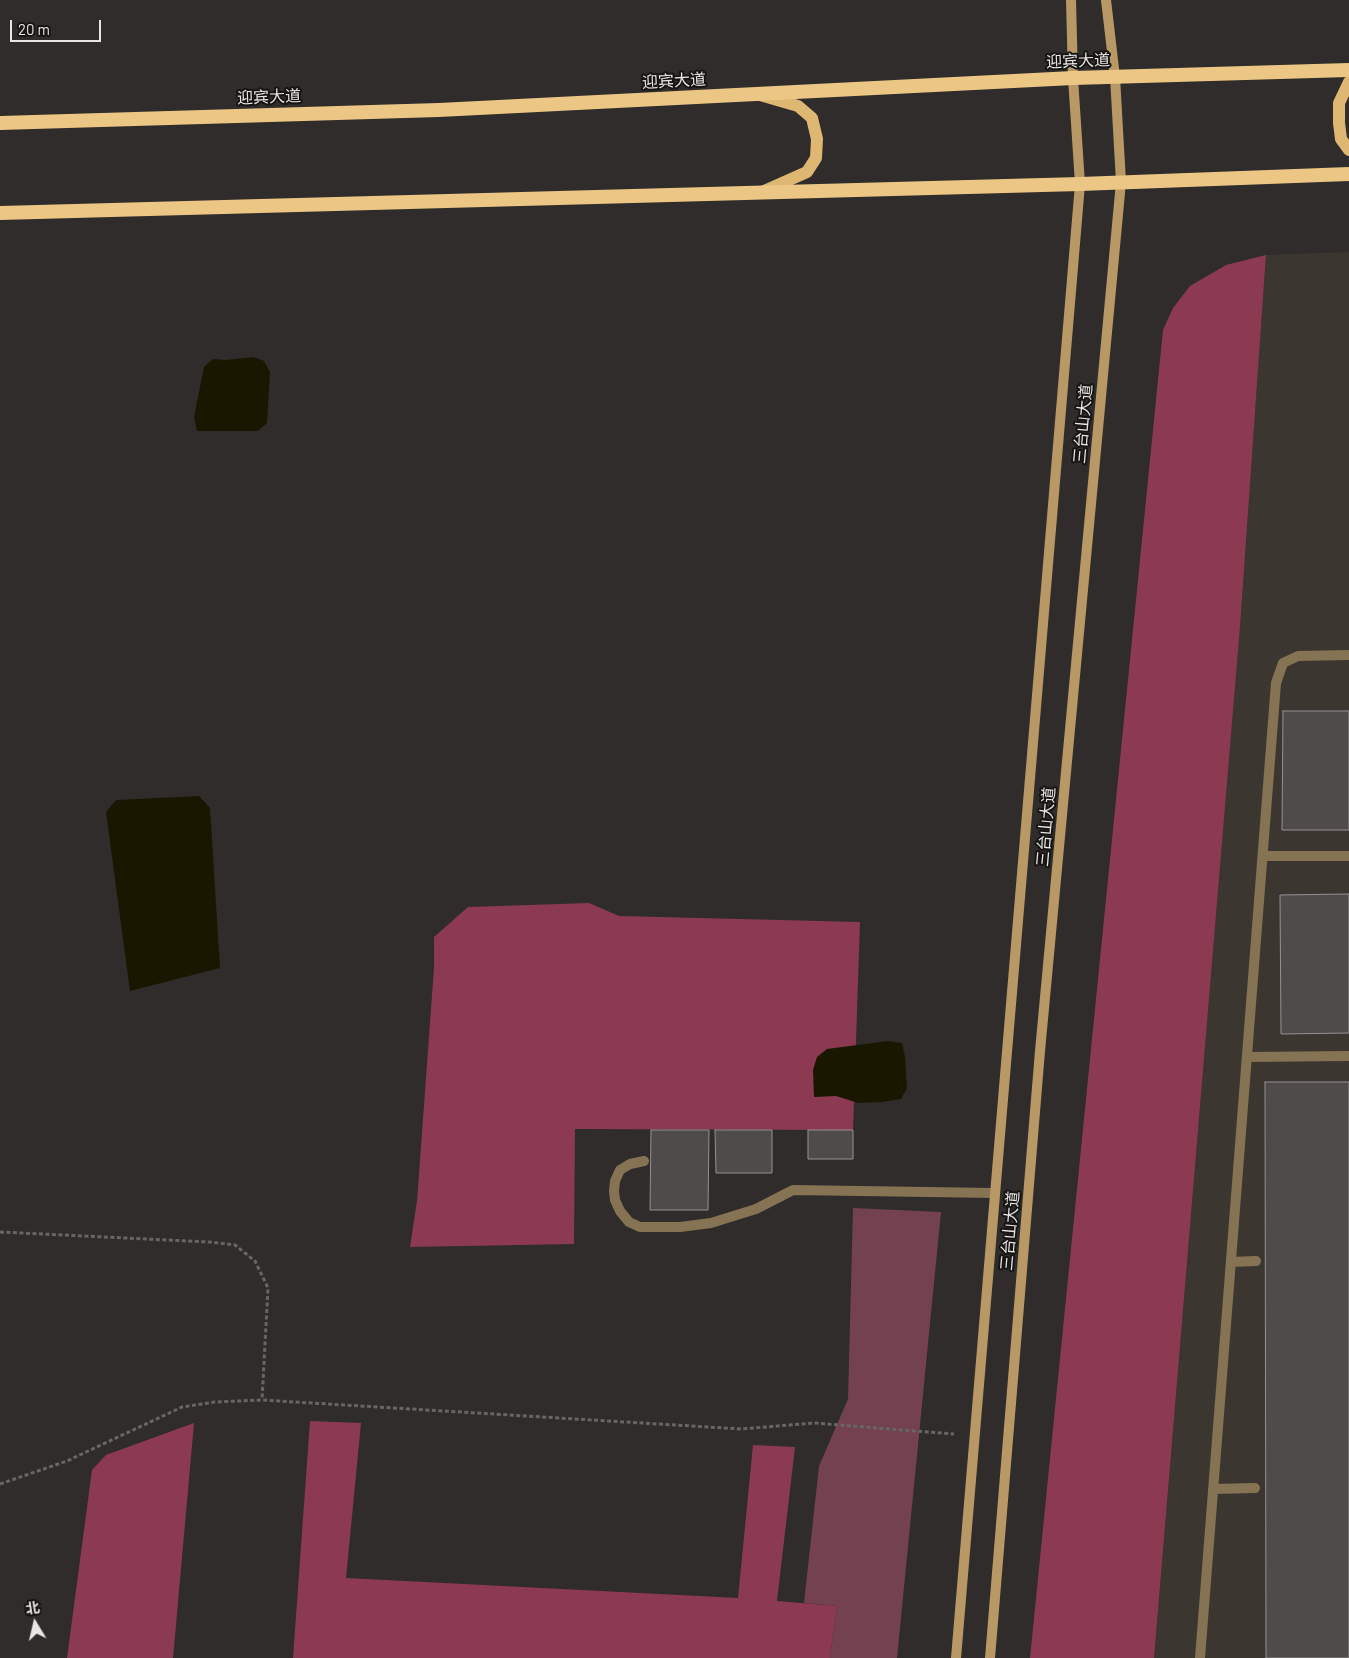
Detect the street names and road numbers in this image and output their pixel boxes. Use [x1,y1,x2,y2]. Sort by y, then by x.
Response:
street label: 迎宾大道 [1046,50,1110,72]
street label: 迎宾大道 [642,70,706,92]
street label: 迎宾大道 [237,86,301,108]
street label: 三台山大道 [1070,383,1096,465]
street label: 三台山大道 [1033,786,1059,868]
street label: 三台山大道 [997,1190,1023,1272]

